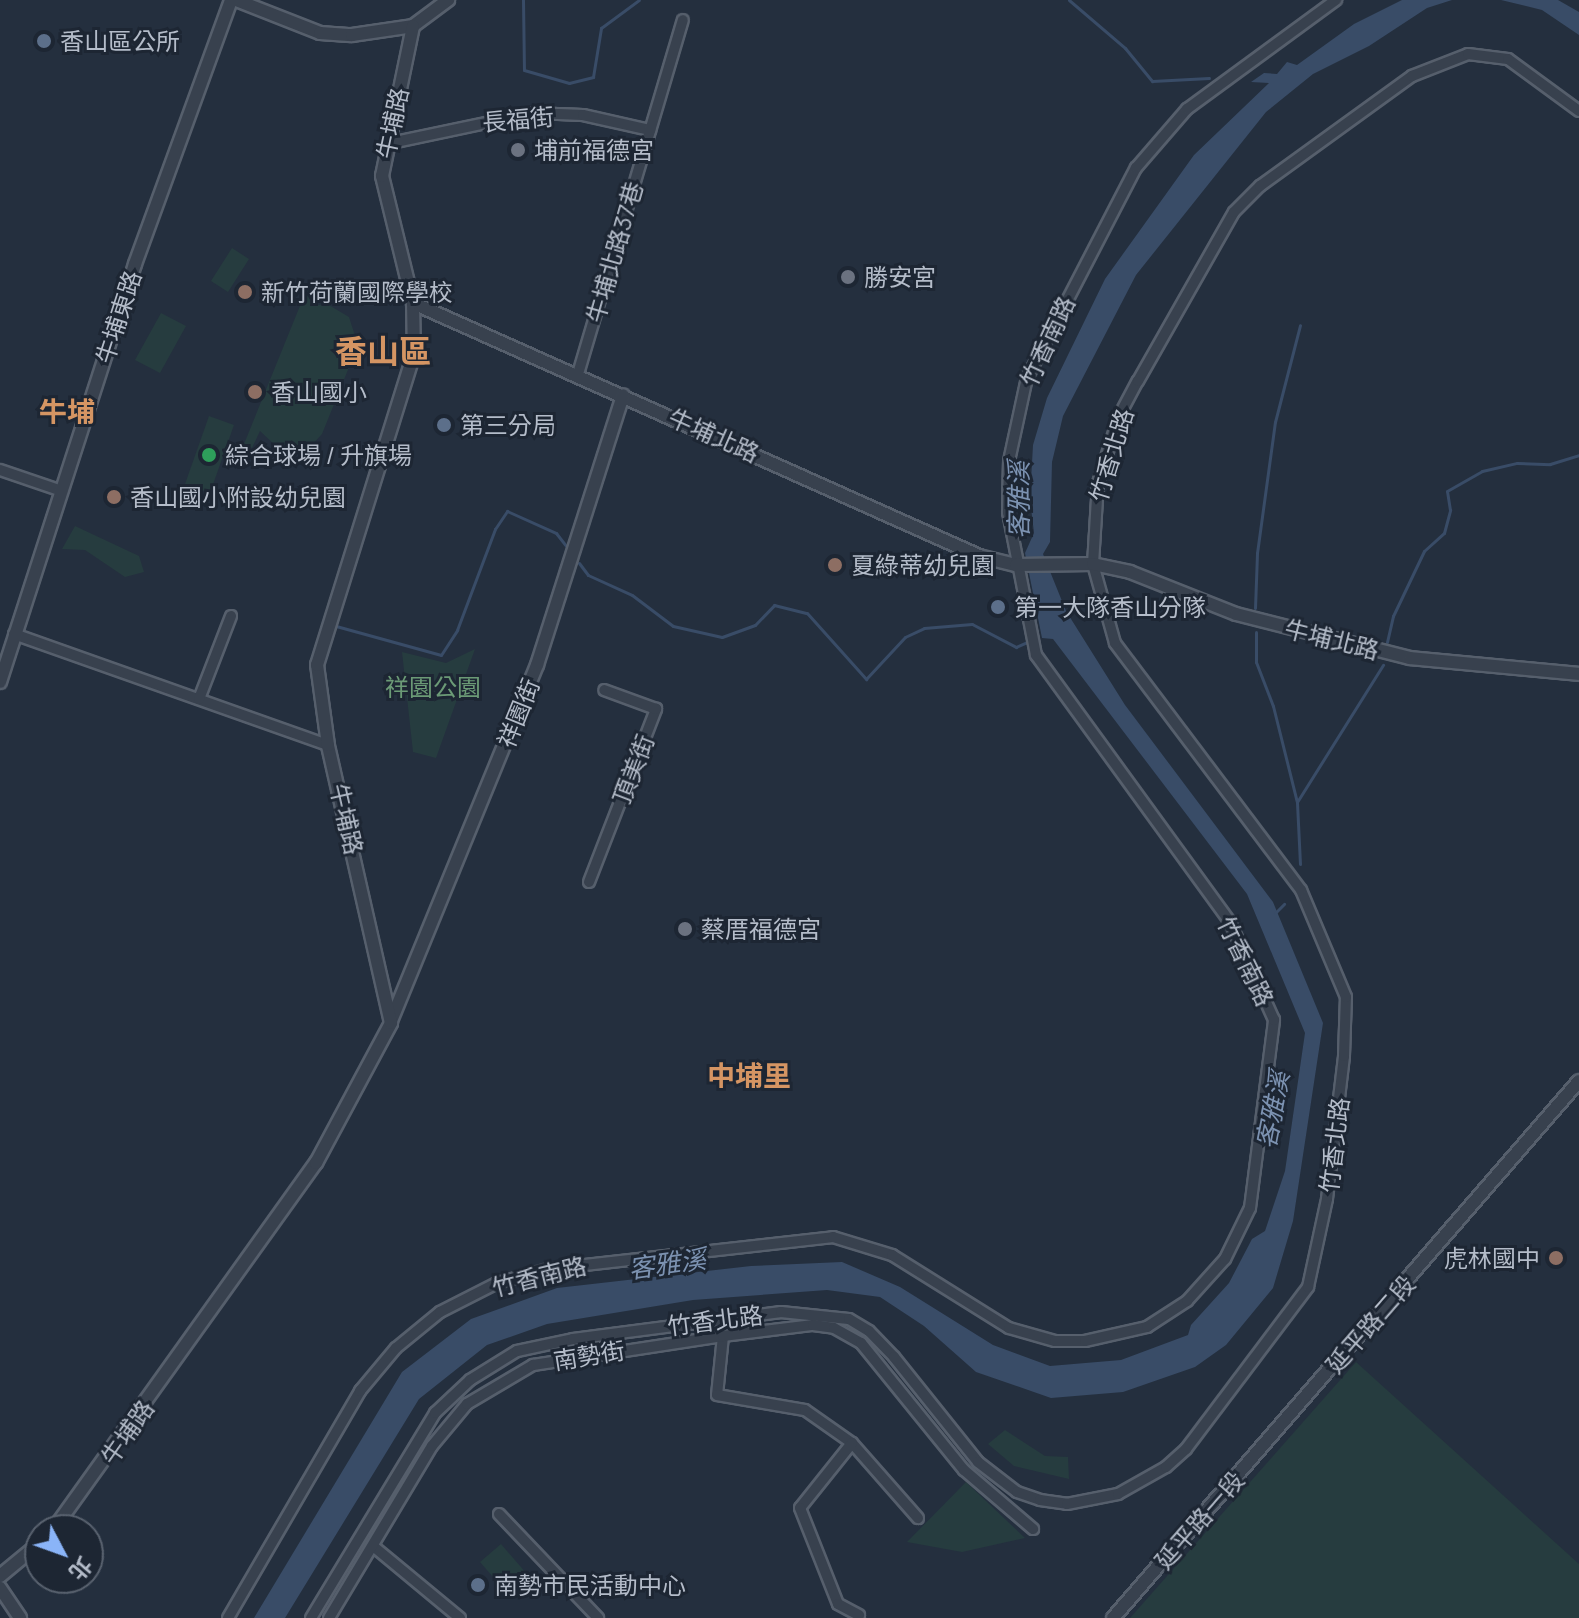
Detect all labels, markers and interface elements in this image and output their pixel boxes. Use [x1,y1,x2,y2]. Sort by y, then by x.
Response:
place label: 香山區公所 [60,27,180,55]
marker: 香山區公所 [35,32,53,50]
street label: 牛埔路 [370,85,414,161]
street label: 長福街 [481,102,555,136]
place label: 埔前福德宮 [534,136,654,164]
marker: 埔前福德宮 [509,141,527,159]
street label: 牛埔北路37巷 [580,178,648,326]
place label: 勝安宮 [864,263,936,291]
street label: 牛埔東路 [89,267,147,367]
marker: 勝安宮 [839,268,857,286]
place label: 新竹荷蘭國際學校 [261,278,453,306]
marker: 新竹荷蘭國際學校 [236,283,254,301]
street label: 竹香南路 [1014,291,1080,391]
district label: 香山區 [335,332,431,370]
place label: 香山國小 [271,378,367,406]
marker: 香山國小 [246,383,264,401]
district label: 牛埔 [39,394,95,428]
street label: 牛埔北路 [664,402,764,468]
street label: 竹香北路 [1083,405,1139,505]
place label: 第三分局 [460,411,556,439]
marker: 第三分局 [435,416,453,434]
place label: 綜合球場 / 升旗場 [225,441,412,469]
marker: 綜合球場 / 升旗場 [200,446,218,464]
water label: 客雅溪 [1003,461,1035,539]
place label: 香山國小附設幼兒園 [130,483,346,511]
marker: 香山國小附設幼兒園 [105,488,123,506]
place label: 夏綠蒂幼兒園 [851,551,995,579]
marker: 夏綠蒂幼兒園 [826,556,844,574]
place label: 第一大隊香山分隊 [1014,593,1206,621]
marker: 第一大隊香山分隊 [989,598,1007,616]
street label: 牛埔北路 [1282,613,1382,665]
park label: 祥園公園 [385,673,481,701]
street label: 祥園街 [491,674,545,752]
street label: 頂美街 [607,730,659,808]
street label: 牛埔路 [325,781,369,857]
street label: 竹香南路 [1212,912,1280,1010]
place label: 蔡厝福德宮 [701,915,821,943]
marker: 蔡厝福德宮 [676,920,694,938]
district label: 中埔里 [707,1058,791,1092]
water label: 客雅溪 [1250,1069,1296,1151]
street label: 竹香北路 [1314,1096,1354,1194]
water label: 客雅溪 [626,1243,708,1285]
place label: 虎林國中 [1444,1244,1540,1272]
marker: 虎林國中 [1547,1249,1565,1267]
street label: 竹香南路 [489,1250,589,1302]
street label: 延平路二段 [1320,1269,1420,1379]
street label: 竹香北路 [666,1300,764,1340]
street label: 南勢街 [551,1335,627,1375]
street label: 牛埔路 [95,1394,159,1470]
street label: 延平路一段 [1149,1465,1249,1575]
north arrow [24,1514,104,1594]
text: 北 [62,1550,99,1587]
place label: 南勢市民活動中心 [494,1571,686,1599]
marker: 南勢市民活動中心 [469,1576,487,1594]

